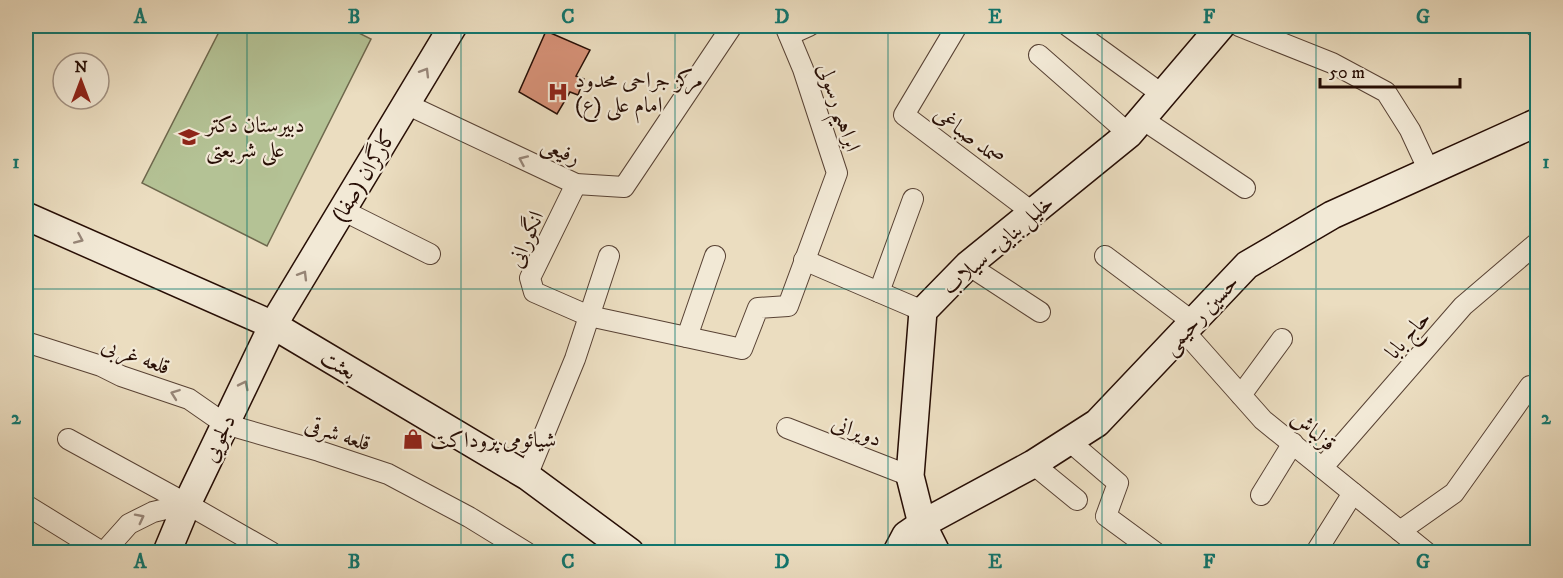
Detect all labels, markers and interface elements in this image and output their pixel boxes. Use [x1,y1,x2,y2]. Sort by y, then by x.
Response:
text: A [133,5,148,30]
text: B [348,5,360,30]
text: C [561,5,575,30]
text: D [775,5,790,30]
text: E [988,5,1002,30]
text: F [1203,5,1216,30]
text: G [1416,5,1430,30]
north arrow [51,51,111,111]
scale bar [1320,51,1460,89]
text: N [74,57,88,77]
street label: ابراهیم رسولی [804,60,866,157]
text: 50 m [1329,62,1365,84]
place label: مرکز جراحی محدود امام علی (ع) [575,67,703,124]
one-way arrow [418,68,430,78]
hospital icon: مرکز جراحی محدود امام علی (ع) [546,80,570,104]
street label: صمد صباغی [928,101,1010,172]
place label: دبیرستان دکتر علی شریعتی [204,112,305,166]
street label: کارگران (صفا) [324,123,402,227]
school or university icon: دبیرستان دکتر علی شریعتی [177,125,201,149]
street label: رفیعی [536,131,584,173]
text: 1 [12,150,20,175]
text: 1 [1542,150,1550,175]
one-way arrow [518,155,529,167]
street label: خلیل بنایی- سیلاب [937,189,1060,302]
street label: انگورانی [501,207,550,272]
one-way arrow [73,232,84,244]
street label: حسین رحیمی [1157,269,1246,361]
one-way arrow [296,271,307,281]
street label: حاج بابا [1380,305,1440,368]
street label: قلعه غربی [97,332,173,383]
street label: بعثت [315,344,361,386]
one-way arrow [236,380,248,391]
one-way arrow [170,389,181,401]
street label: قزلباش [1285,405,1341,457]
text: 2 [11,406,22,431]
text: 2 [1541,406,1552,431]
street label: دویرانی [827,409,886,453]
street label: دلجویی [197,411,243,467]
street label: قلعه شرقی [301,411,374,458]
shop icon: شیائومی پروداکت [401,427,425,451]
place label: شیائومی پروداکت [430,427,556,454]
one-way arrow [133,514,144,525]
text: A [133,550,148,575]
text: B [348,550,360,575]
text: C [561,550,575,575]
text: D [775,550,790,575]
text: E [988,550,1002,575]
text: F [1203,550,1216,575]
text: G [1416,550,1430,575]

